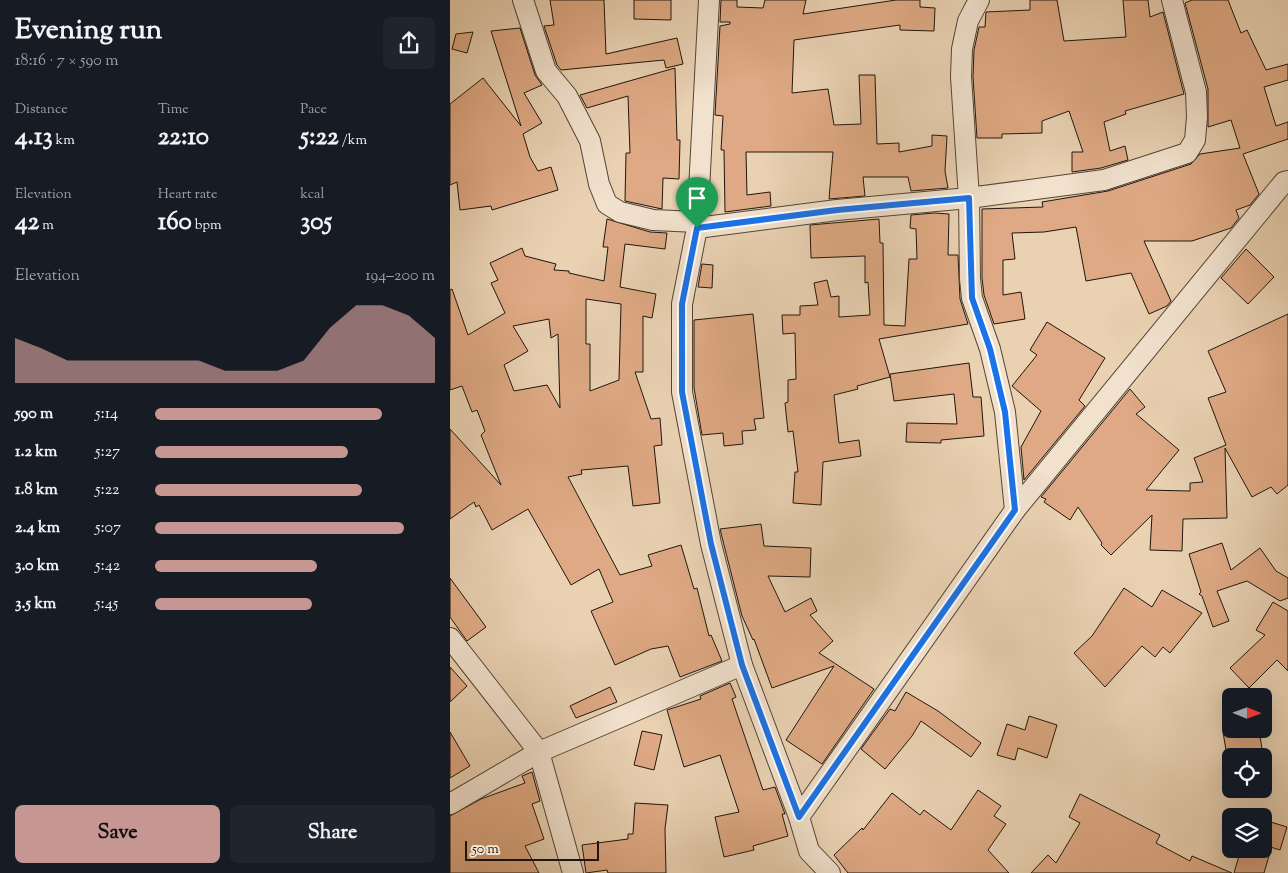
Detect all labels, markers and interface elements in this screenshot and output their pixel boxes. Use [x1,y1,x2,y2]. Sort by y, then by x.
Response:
text: Evening run [15,11,162,51]
button: share [383,17,435,69]
text: 18:16 · 7 × 590 m [15,50,118,73]
text: Distance [15,100,68,120]
text: Time [158,100,189,120]
text: Pace [300,100,327,120]
text: 4.13 [15,120,53,156]
text: 22:10 [158,120,209,156]
text: 5:22 [300,120,339,156]
text: km [53,131,75,151]
text: /km [339,131,367,151]
pin [676,177,718,228]
icon: arrive [683,184,711,212]
text: Elevation [15,185,72,205]
text: Heart rate [158,185,217,205]
text: kcal [300,185,324,205]
text: 42 [15,205,39,241]
text: 160 [158,205,192,241]
text: 305 [300,205,332,241]
text: m [39,216,54,236]
text: bpm [192,216,222,236]
text: Elevation [15,265,80,288]
text: 194–200 m [365,265,435,288]
text: 590 m [15,403,53,426]
text: 5:14 [95,403,118,426]
text: 1.2 km [15,441,57,464]
text: 5:27 [95,441,120,464]
text: 1.8 km [15,479,58,502]
text: 5:22 [95,479,120,502]
text: 2.4 km [15,517,60,540]
text: 5:07 [95,517,121,540]
text: 3.0 km [15,555,59,578]
text: 5:42 [95,555,120,578]
text: 3.5 km [15,593,56,616]
text: 5:45 [95,593,118,616]
north arrow [1222,688,1272,738]
map controls [1222,688,1272,858]
button: locate [1222,748,1272,798]
button: Save [15,805,220,863]
button: Share [230,805,435,863]
button: layers [1222,808,1272,858]
scale bar [465,838,599,861]
text: 50 m [472,840,499,860]

